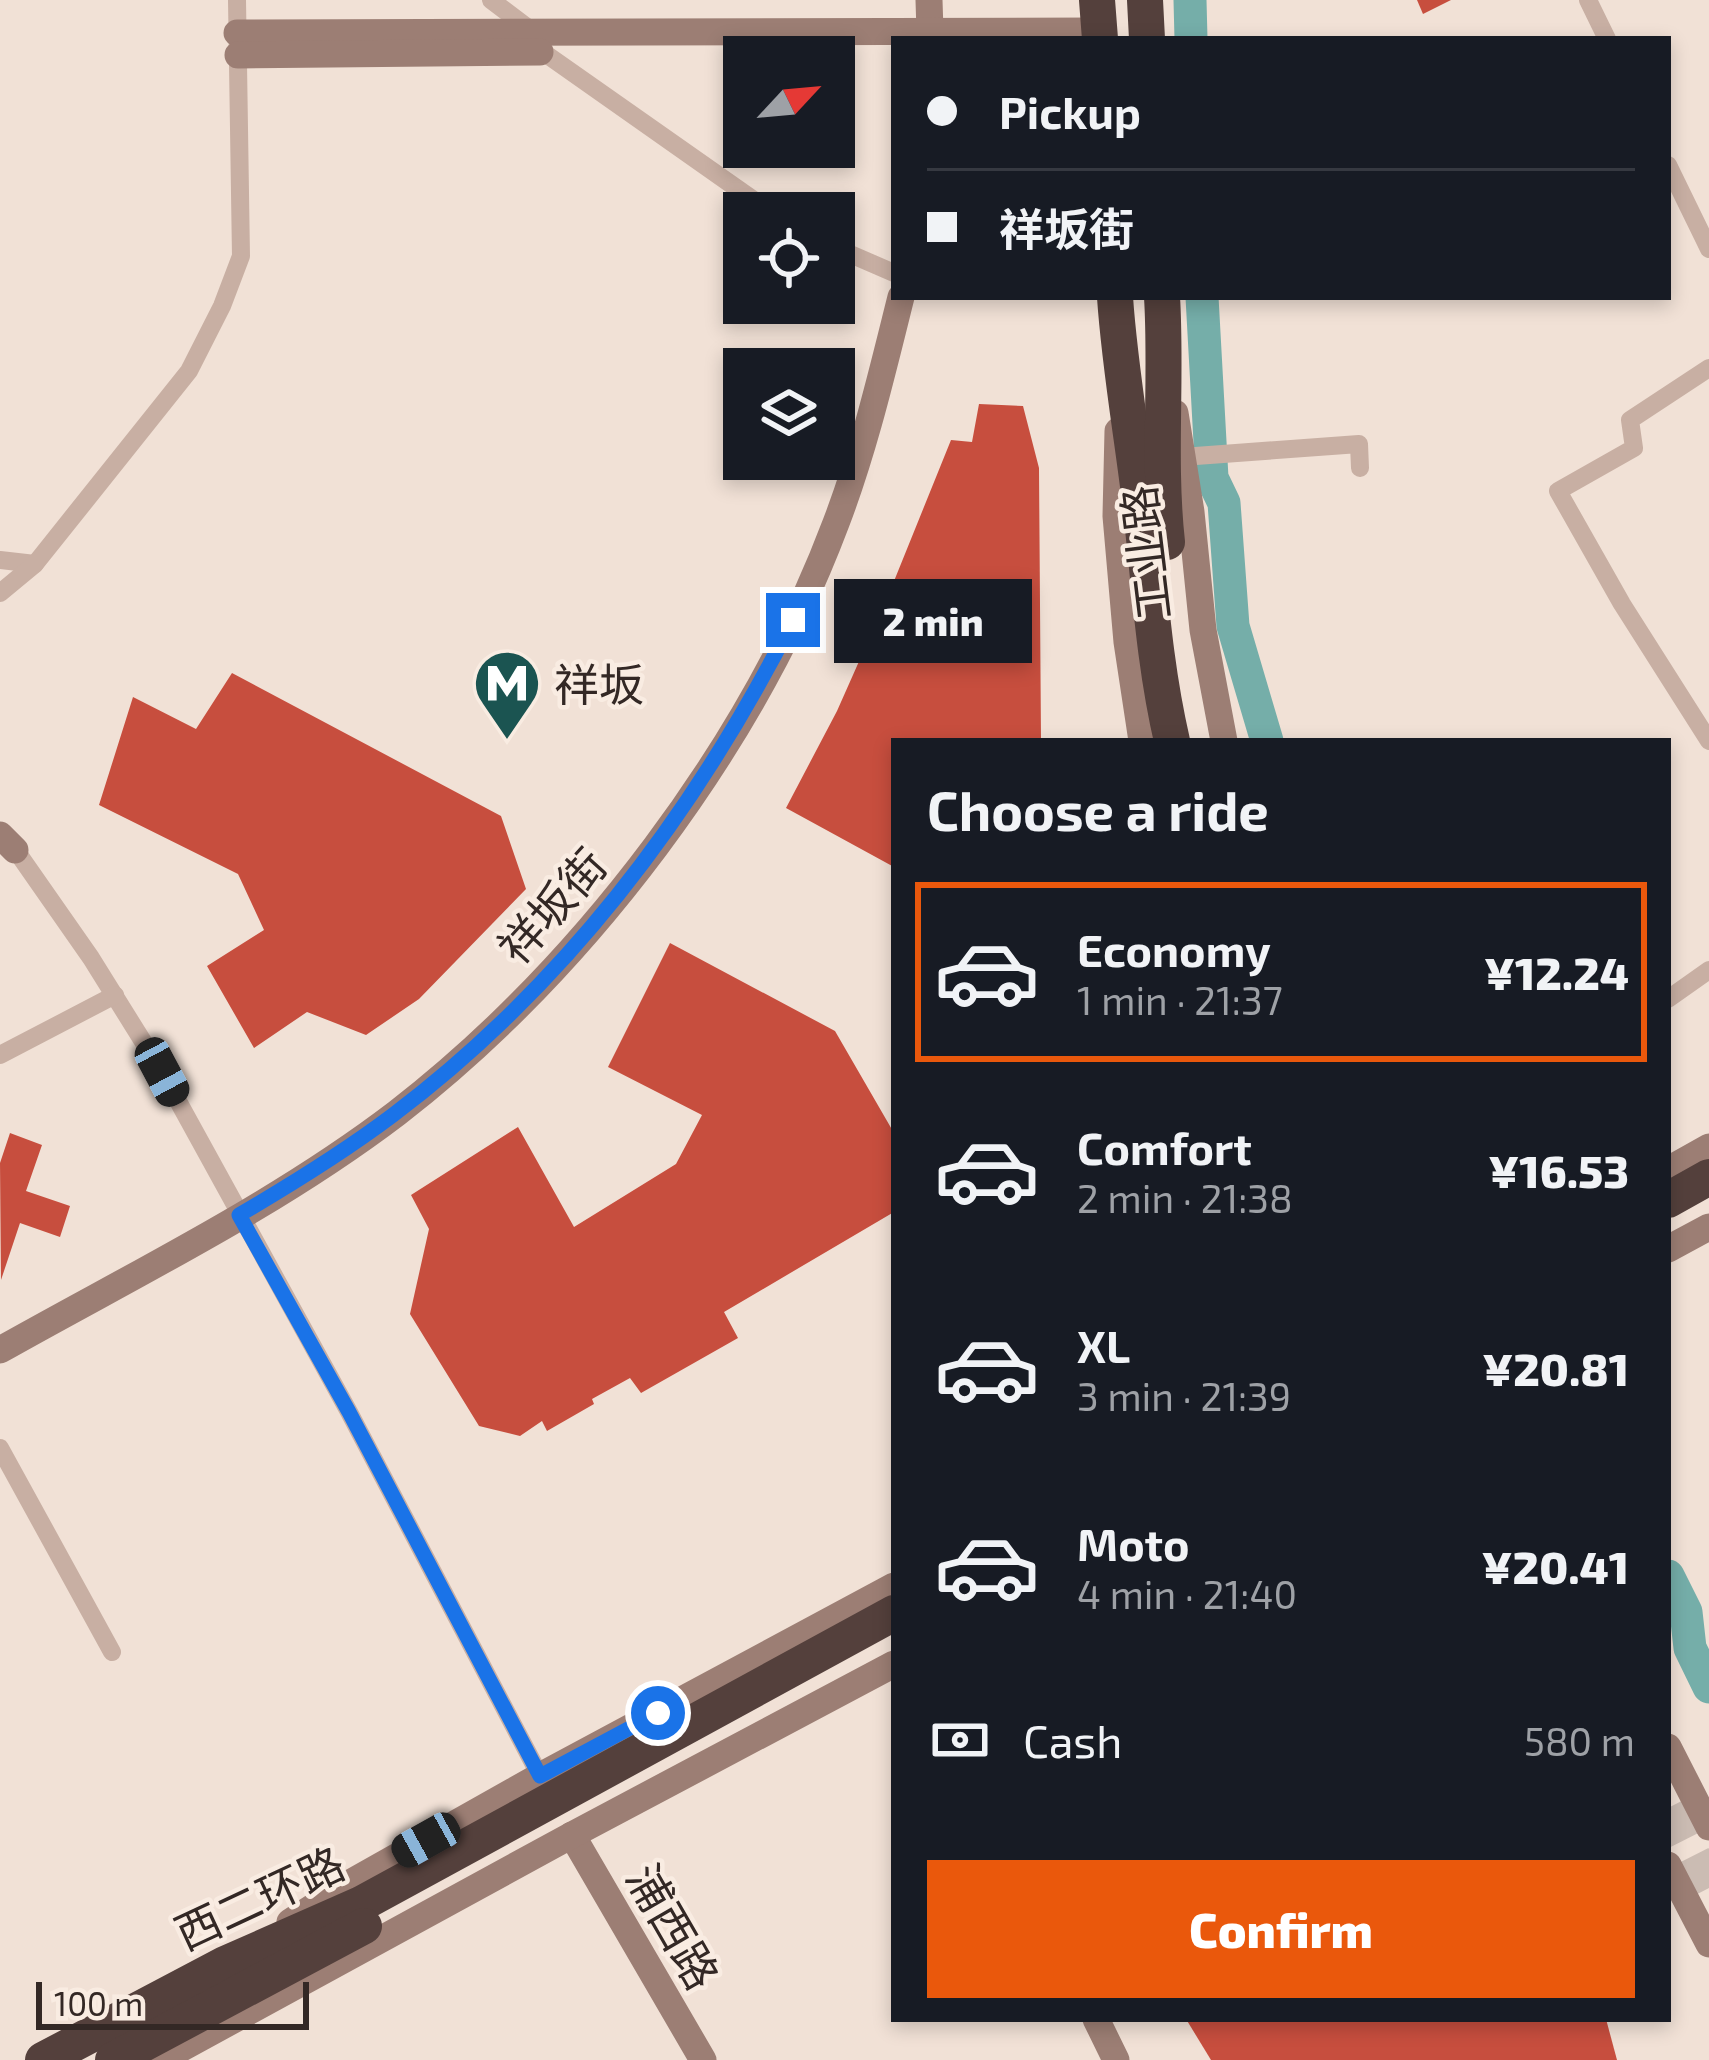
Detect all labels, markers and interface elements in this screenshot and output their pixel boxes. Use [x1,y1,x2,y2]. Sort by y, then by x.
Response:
north arrow [723,36,855,168]
map controls [723,36,855,480]
text: Pickup [999,84,1141,138]
button: locate [723,192,855,324]
text: 祥坂街 [999,201,1134,255]
button: layers [723,348,855,480]
street label: 工业路 [1110,483,1180,623]
callout: 2 min [835,578,1033,662]
route end [766,593,820,647]
text: 2 min [882,597,984,644]
metro station icon: 祥坂 [472,648,542,742]
place label: 祥坂 [554,656,644,710]
text: Choose a ride [927,777,1269,842]
street label: 祥坂街 [486,837,616,973]
icon: car [933,918,1041,1026]
text: Economy [1077,922,1271,976]
text: ¥12.24 [1484,945,1629,999]
text: 1 min · 21:37 [1077,976,1283,1023]
car [129,1032,195,1112]
icon: car [933,1116,1041,1224]
text: Comfort [1077,1120,1252,1174]
text: ¥16.53 [1488,1143,1629,1197]
text: 2 min · 21:38 [1077,1174,1293,1221]
icon: car [933,1314,1041,1422]
text: XL [1077,1318,1130,1372]
text: ¥20.81 [1482,1341,1629,1395]
text: 3 min · 21:39 [1077,1372,1291,1419]
icon: car [933,1512,1041,1620]
text: Moto [1077,1516,1190,1570]
text: ¥20.41 [1482,1539,1629,1593]
text: 4 min · 21:40 [1077,1570,1297,1617]
route start [631,1686,685,1740]
icon: cash [927,1707,993,1773]
text: Cash [1023,1713,1122,1767]
text: 580 m [1524,1717,1635,1764]
car [386,1807,466,1873]
street label: 西二环路 [166,1834,352,1960]
street label: 浦西路 [617,1854,731,1998]
button: Confirm [927,1860,1635,1998]
scale bar [36,1976,309,2029]
text: 100 m [54,1983,143,2023]

